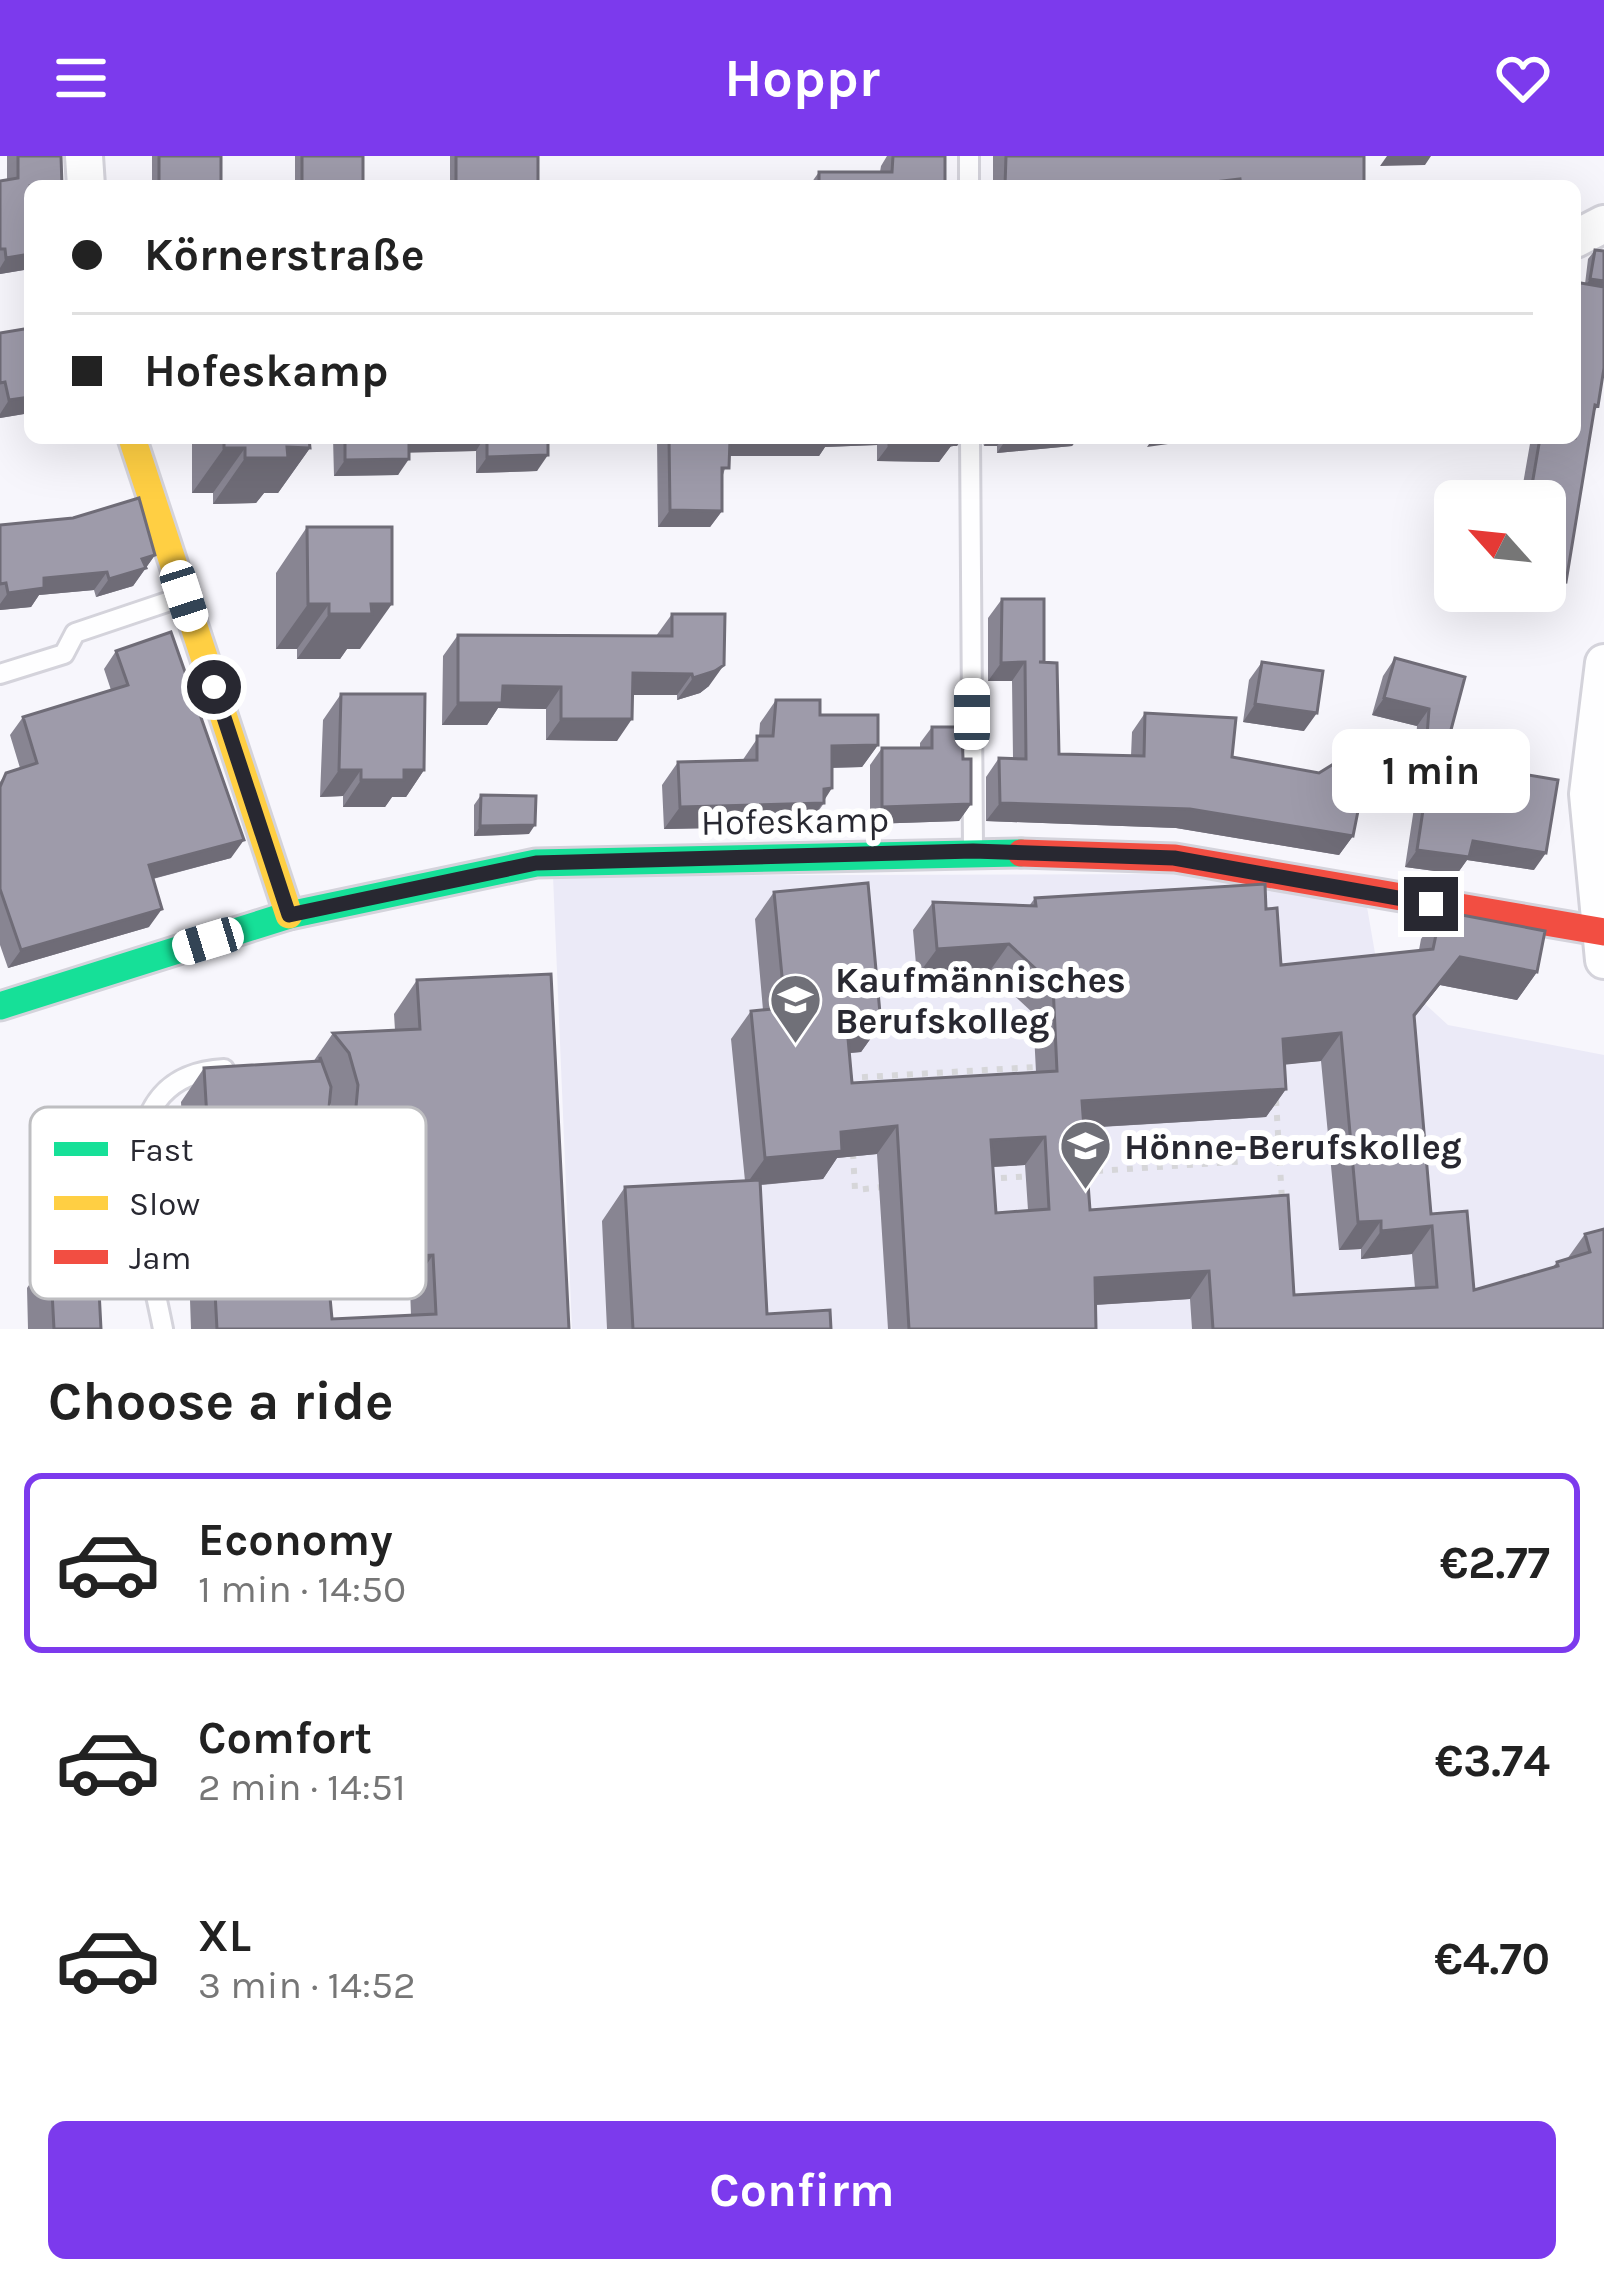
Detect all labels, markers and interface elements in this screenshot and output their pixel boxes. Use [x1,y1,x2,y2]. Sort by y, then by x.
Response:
icon: menu [48,45,114,111]
icon: heart [1490,45,1556,111]
text: Hoppr [724,46,880,110]
text: Körnerstraße [144,229,425,281]
text: Hofeskamp [144,345,388,397]
north arrow [1434,480,1566,612]
map controls [1434,480,1566,612]
car [156,556,212,636]
route start [187,660,241,714]
car [954,678,990,750]
callout: 1 min [1332,730,1530,814]
text: 1 min [1382,748,1480,794]
street label: Hofeskamp [701,798,890,844]
route end [1404,877,1458,931]
car [168,913,248,969]
place label: Kaufmännisches Berufskolleg [835,959,1126,1043]
school or university icon: Kaufmännisches Berufskolleg [768,972,824,1046]
legend [30,1107,426,1299]
school or university icon: Hönne-Berufskolleg [1057,1118,1113,1192]
place label: Hönne-Berufskolleg [1124,1126,1462,1169]
text: Fast [129,1131,193,1169]
text: Slow [129,1185,200,1223]
text: Jam [129,1239,191,1277]
text: Choose a ride [48,1369,394,1433]
icon: car [54,1509,162,1617]
text: Economy [198,1514,393,1566]
text: €2.77 [1440,1537,1550,1589]
text: 1 min · 14:50 [198,1566,406,1612]
icon: car [54,1707,162,1815]
text: Comfort [198,1712,372,1764]
text: €3.74 [1435,1735,1550,1787]
text: 2 min · 14:51 [198,1764,406,1810]
icon: car [54,1905,162,2013]
text: XL [198,1910,251,1962]
text: €4.70 [1434,1933,1550,1985]
text: 3 min · 14:52 [198,1962,416,2008]
button: Confirm [48,2121,1556,2259]

